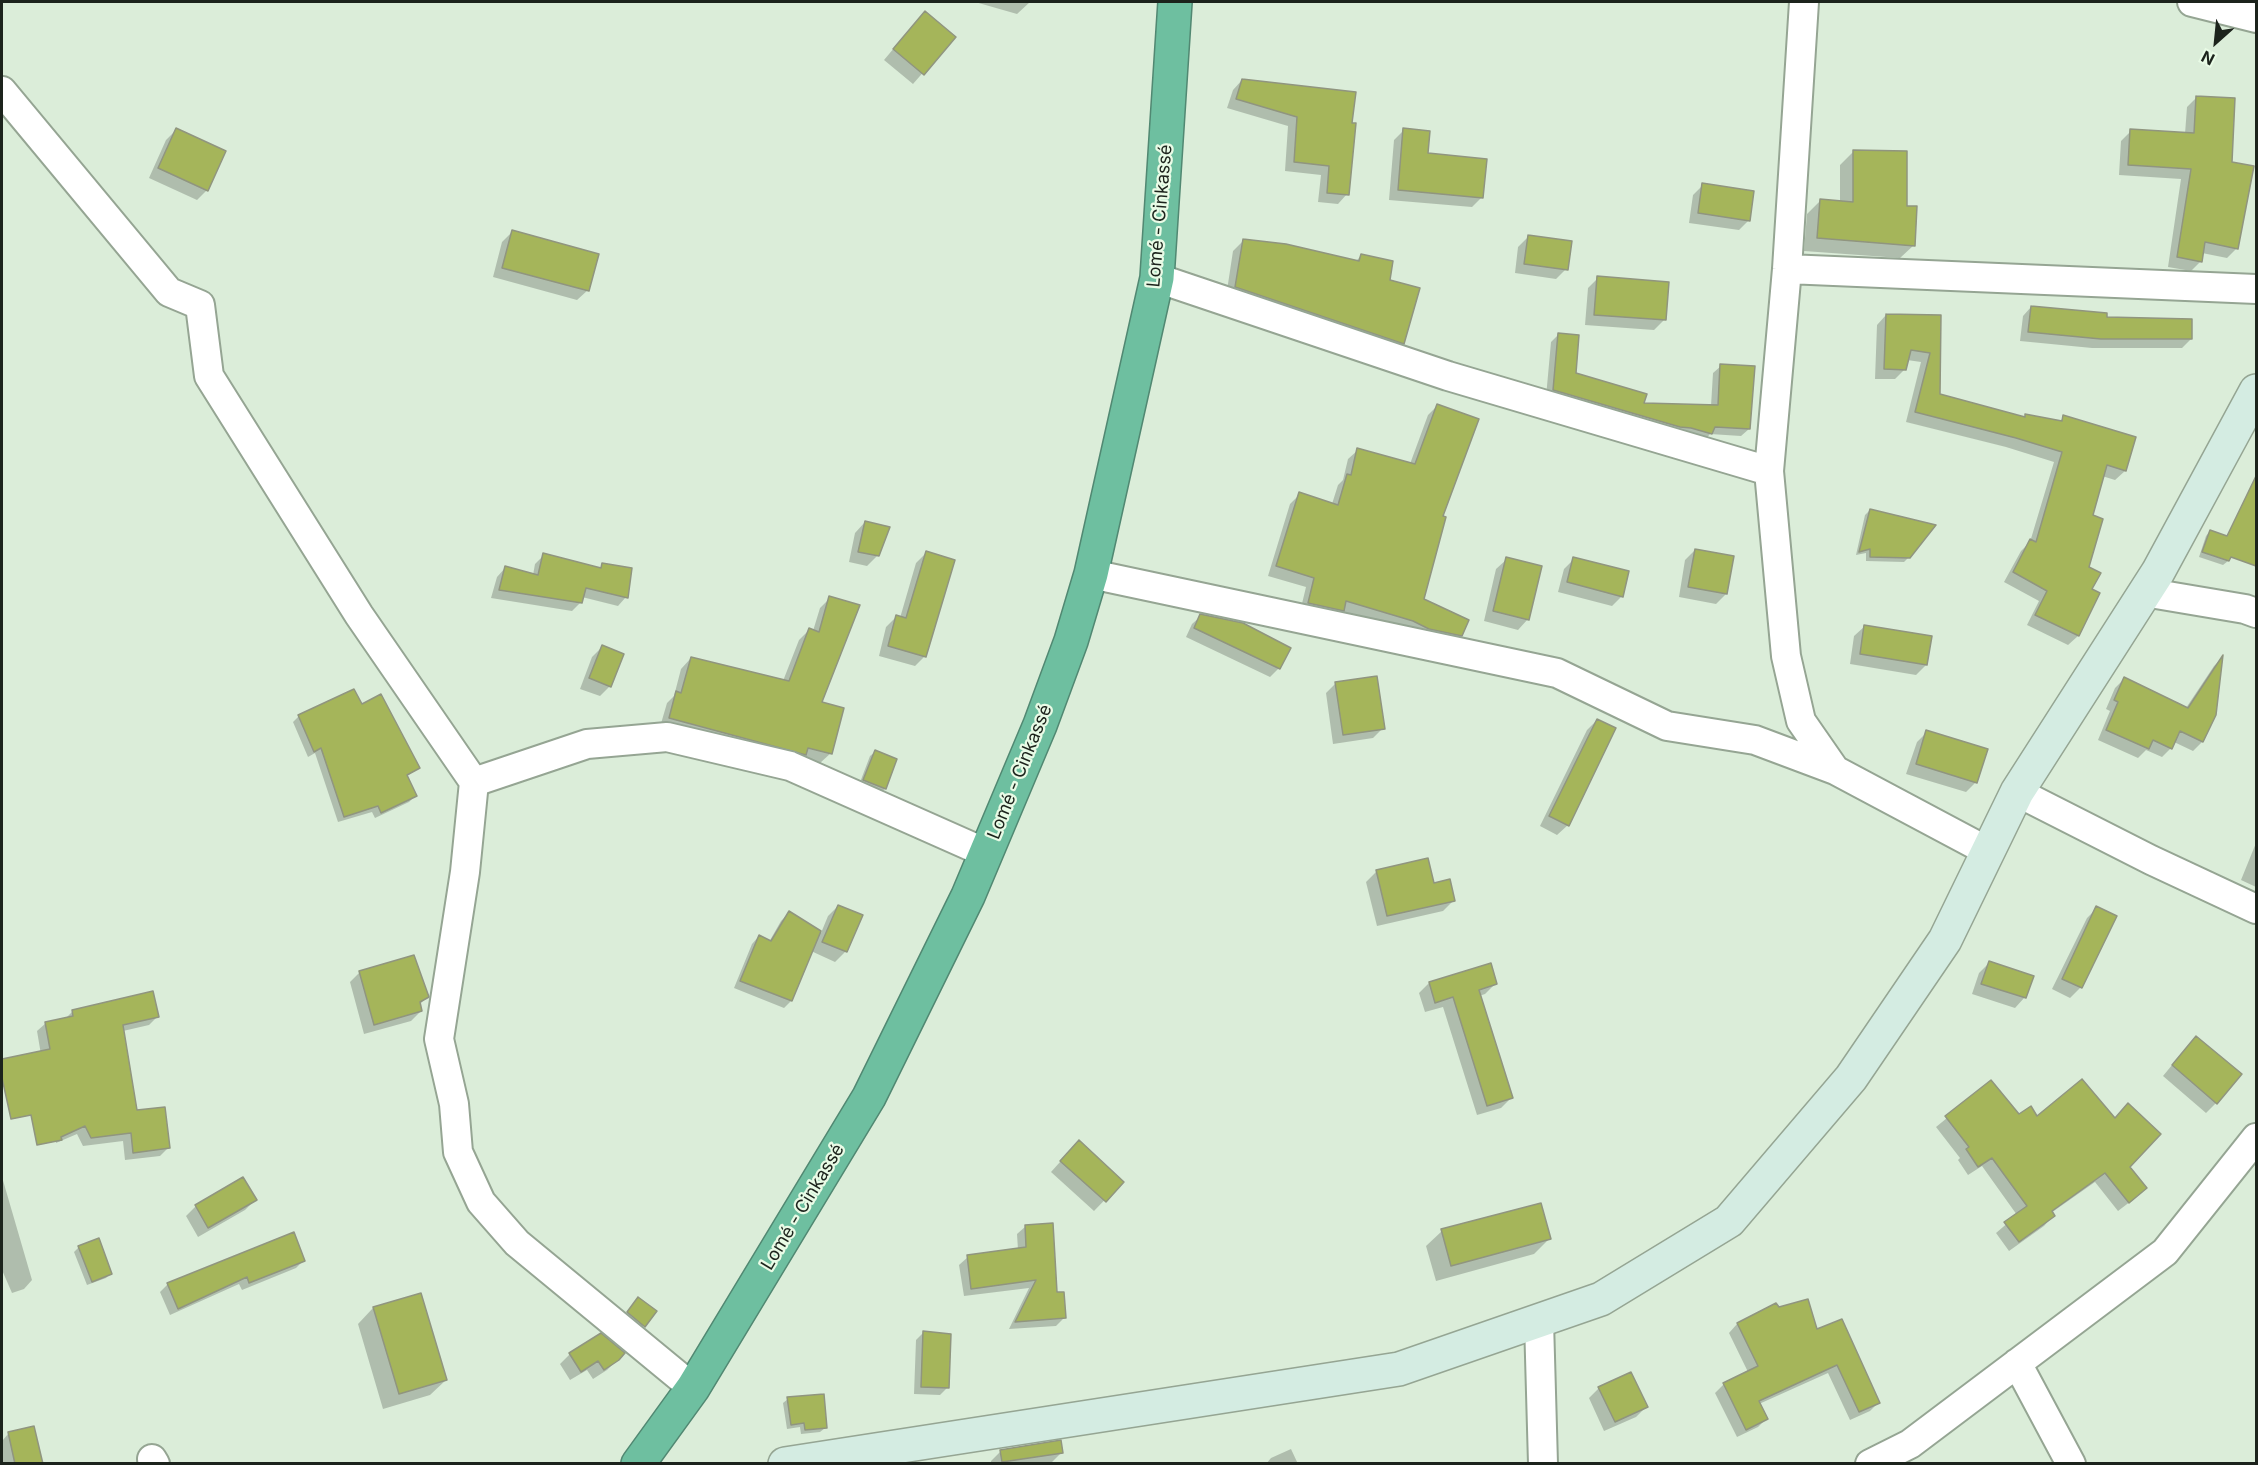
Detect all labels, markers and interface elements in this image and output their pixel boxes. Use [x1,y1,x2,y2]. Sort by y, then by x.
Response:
north arrow [2186,12,2246,72]
text: N [2198,46,2218,70]
street label: Lomé - Cinkassé [1143,144,1177,288]
street label: Lomé - Cinkassé [983,702,1057,842]
street label: Lomé - Cinkassé [757,1140,849,1274]

